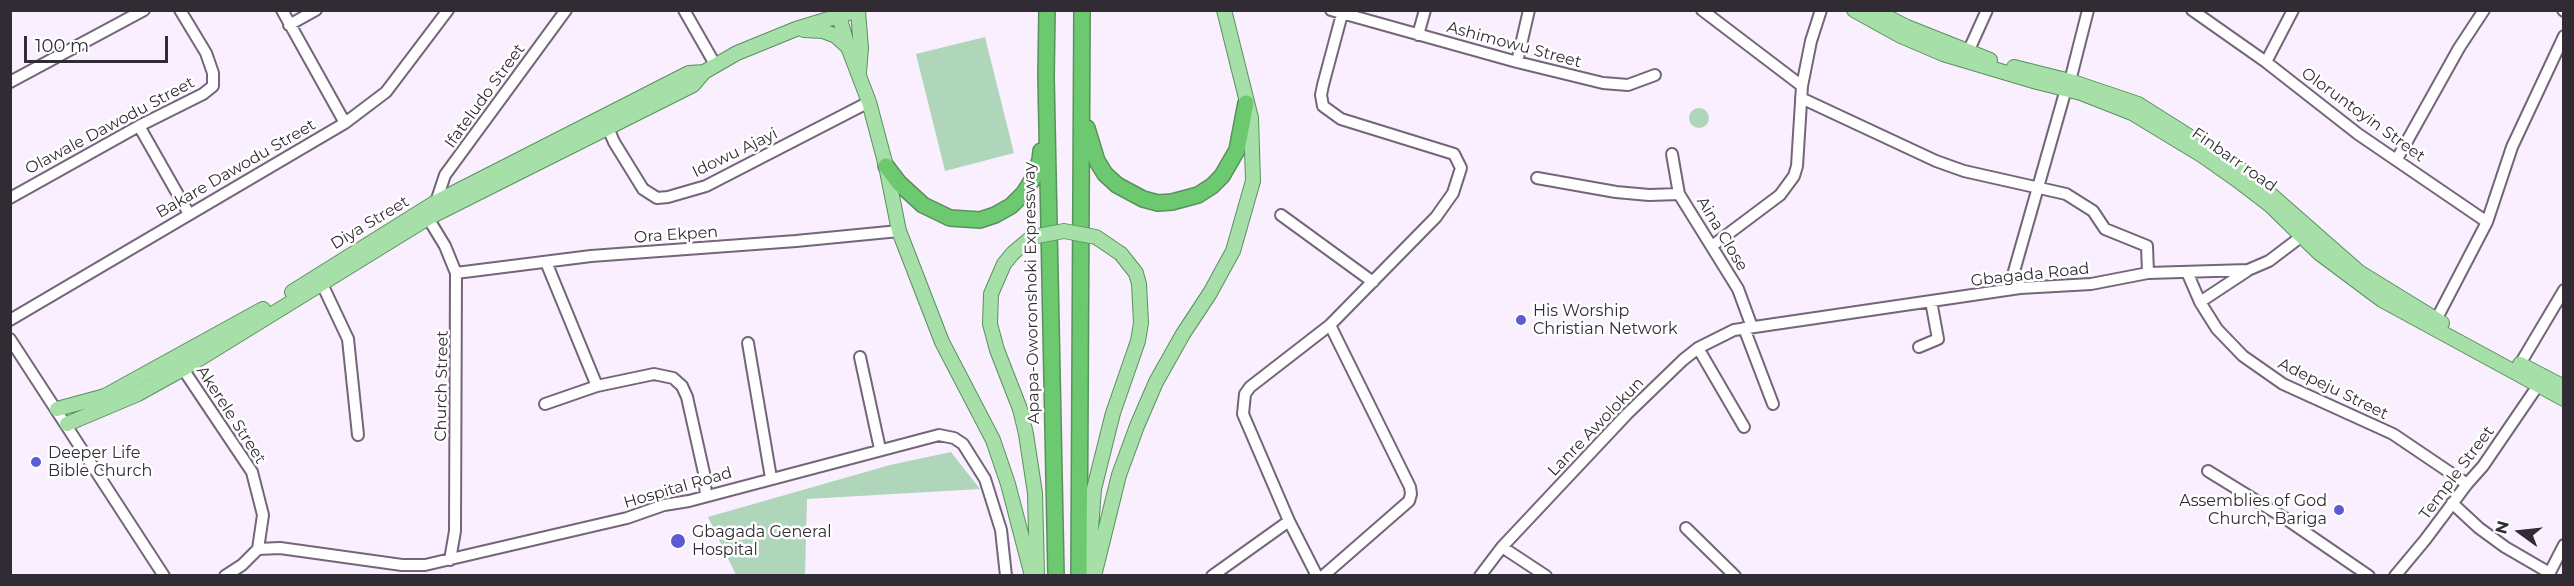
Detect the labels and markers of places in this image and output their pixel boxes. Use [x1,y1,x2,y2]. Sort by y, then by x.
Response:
place label: His Worship Christian Network [1533,301,1678,339]
marker: His Worship Christian Network [1514,313,1528,327]
place label: Deeper Life Bible Church [48,443,152,481]
marker: Deeper Life Bible Church [29,455,43,469]
place label: Assemblies of God Church, Bariga [2179,491,2327,529]
marker: Assemblies of God Church, Bariga [2332,503,2346,517]
place label: Gbagada General Hospital [692,522,832,560]
marker: Gbagada General Hospital [669,532,687,550]

